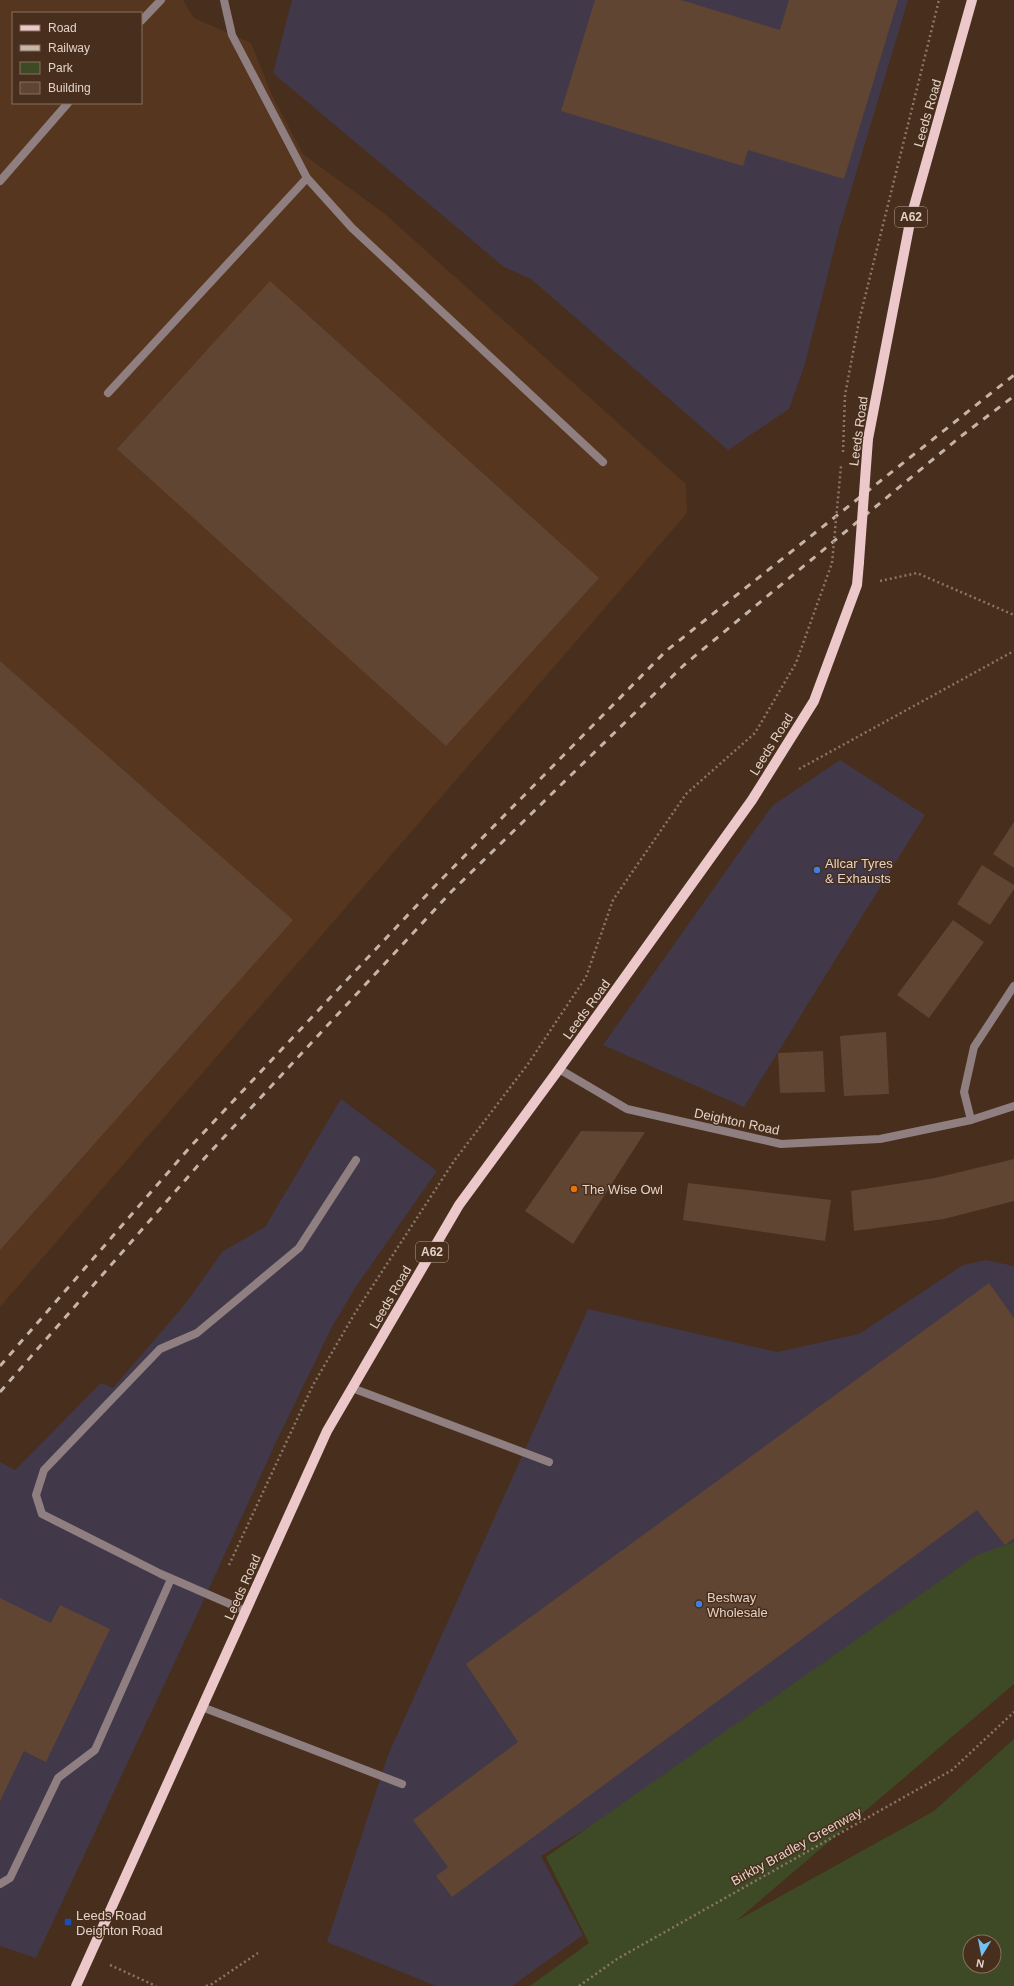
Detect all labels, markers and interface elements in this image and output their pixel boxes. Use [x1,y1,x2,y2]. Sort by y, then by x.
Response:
legend [12,12,142,104]
text: Road [48,21,77,35]
text: Railway [48,41,90,55]
text: Park [48,61,74,75]
street label: Leeds Road [911,77,944,149]
text: Building [48,81,91,95]
road number: A62 [895,207,927,227]
street label: Leeds Road [846,395,871,467]
street label: Leeds Road [746,711,796,778]
place label: Allcar Tyres & Exhausts [825,856,893,886]
marker: Allcar Tyres & Exhausts [812,865,822,875]
street label: Leeds Road [560,977,613,1042]
street label: Deighton Road [693,1105,781,1138]
place label: The Wise Owl [582,1182,663,1197]
marker: The Wise Owl [569,1184,579,1194]
road number: A62 [416,1242,448,1262]
street label: Leeds Road [366,1263,414,1331]
street label: Leeds Road [221,1552,264,1622]
place label: Bestway Wholesale [707,1590,768,1620]
marker: Bestway Wholesale [694,1599,704,1609]
street label: Birkby Bradley Greenway [728,1804,864,1889]
place label: Leeds Road Deighton Road [76,1908,163,1938]
marker: Leeds Road Deighton Road [63,1917,73,1927]
north arrow [962,1934,1002,1974]
text: N [975,1957,985,1970]

